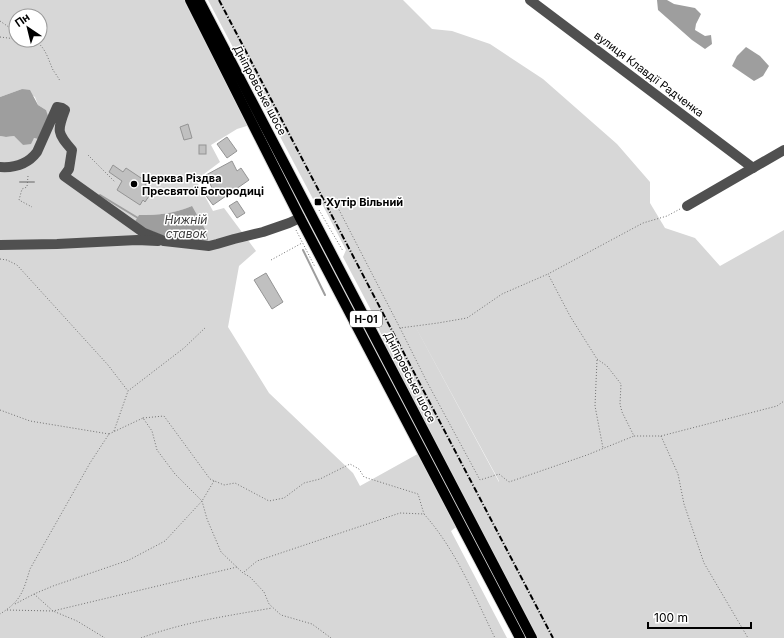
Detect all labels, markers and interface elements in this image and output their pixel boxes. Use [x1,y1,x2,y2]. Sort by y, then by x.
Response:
north arrow [8,8,48,48]
text: Пн [12,10,33,30]
street label: вулиця Клавдії Радченка [591,28,707,120]
street label: Дніпровське шосе [230,42,290,138]
place label: Церква Різдва Пресвятої Богородиці [142,171,264,198]
marker: Церква Різдва Пресвятої Богородиці [129,179,139,189]
place label: Хутір Вільний [326,195,403,209]
marker: Хутір Вільний [313,197,323,207]
water label: Нижній ставок [165,212,207,241]
road number: Н-01 [350,311,382,327]
street label: Дніпровське шосе [381,329,439,425]
scale bar [648,604,751,630]
text: 100 m [654,610,688,625]

